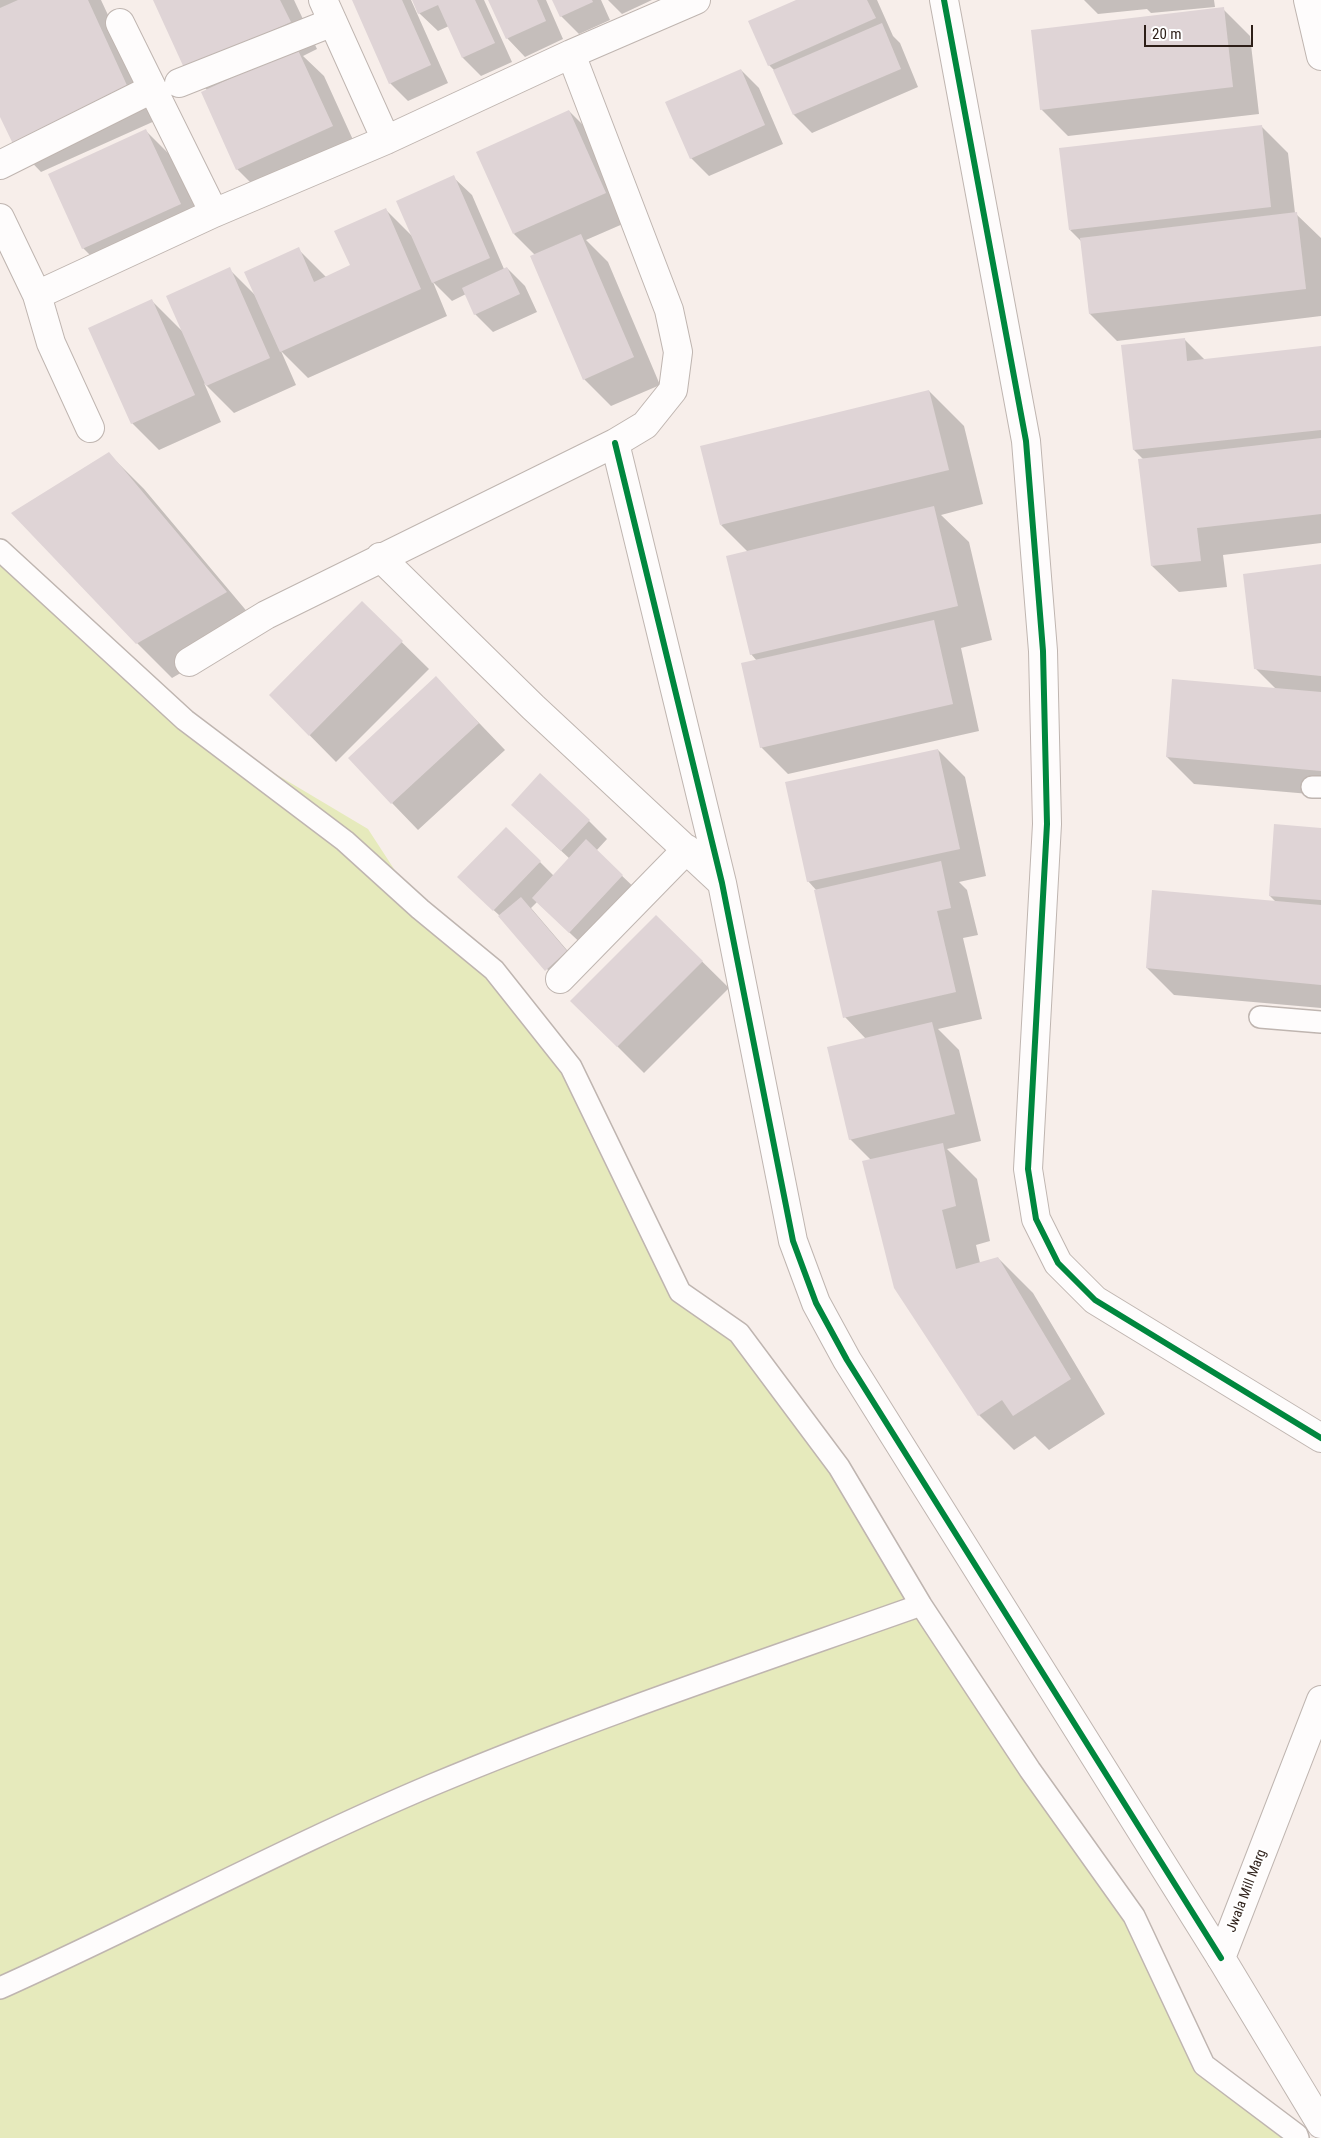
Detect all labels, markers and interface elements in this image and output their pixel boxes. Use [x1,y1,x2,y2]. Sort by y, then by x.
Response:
scale bar [1146,15,1255,47]
text: 20 m [1152,25,1182,43]
street label: Jwala Mill Marg [1223,1847,1271,1935]

